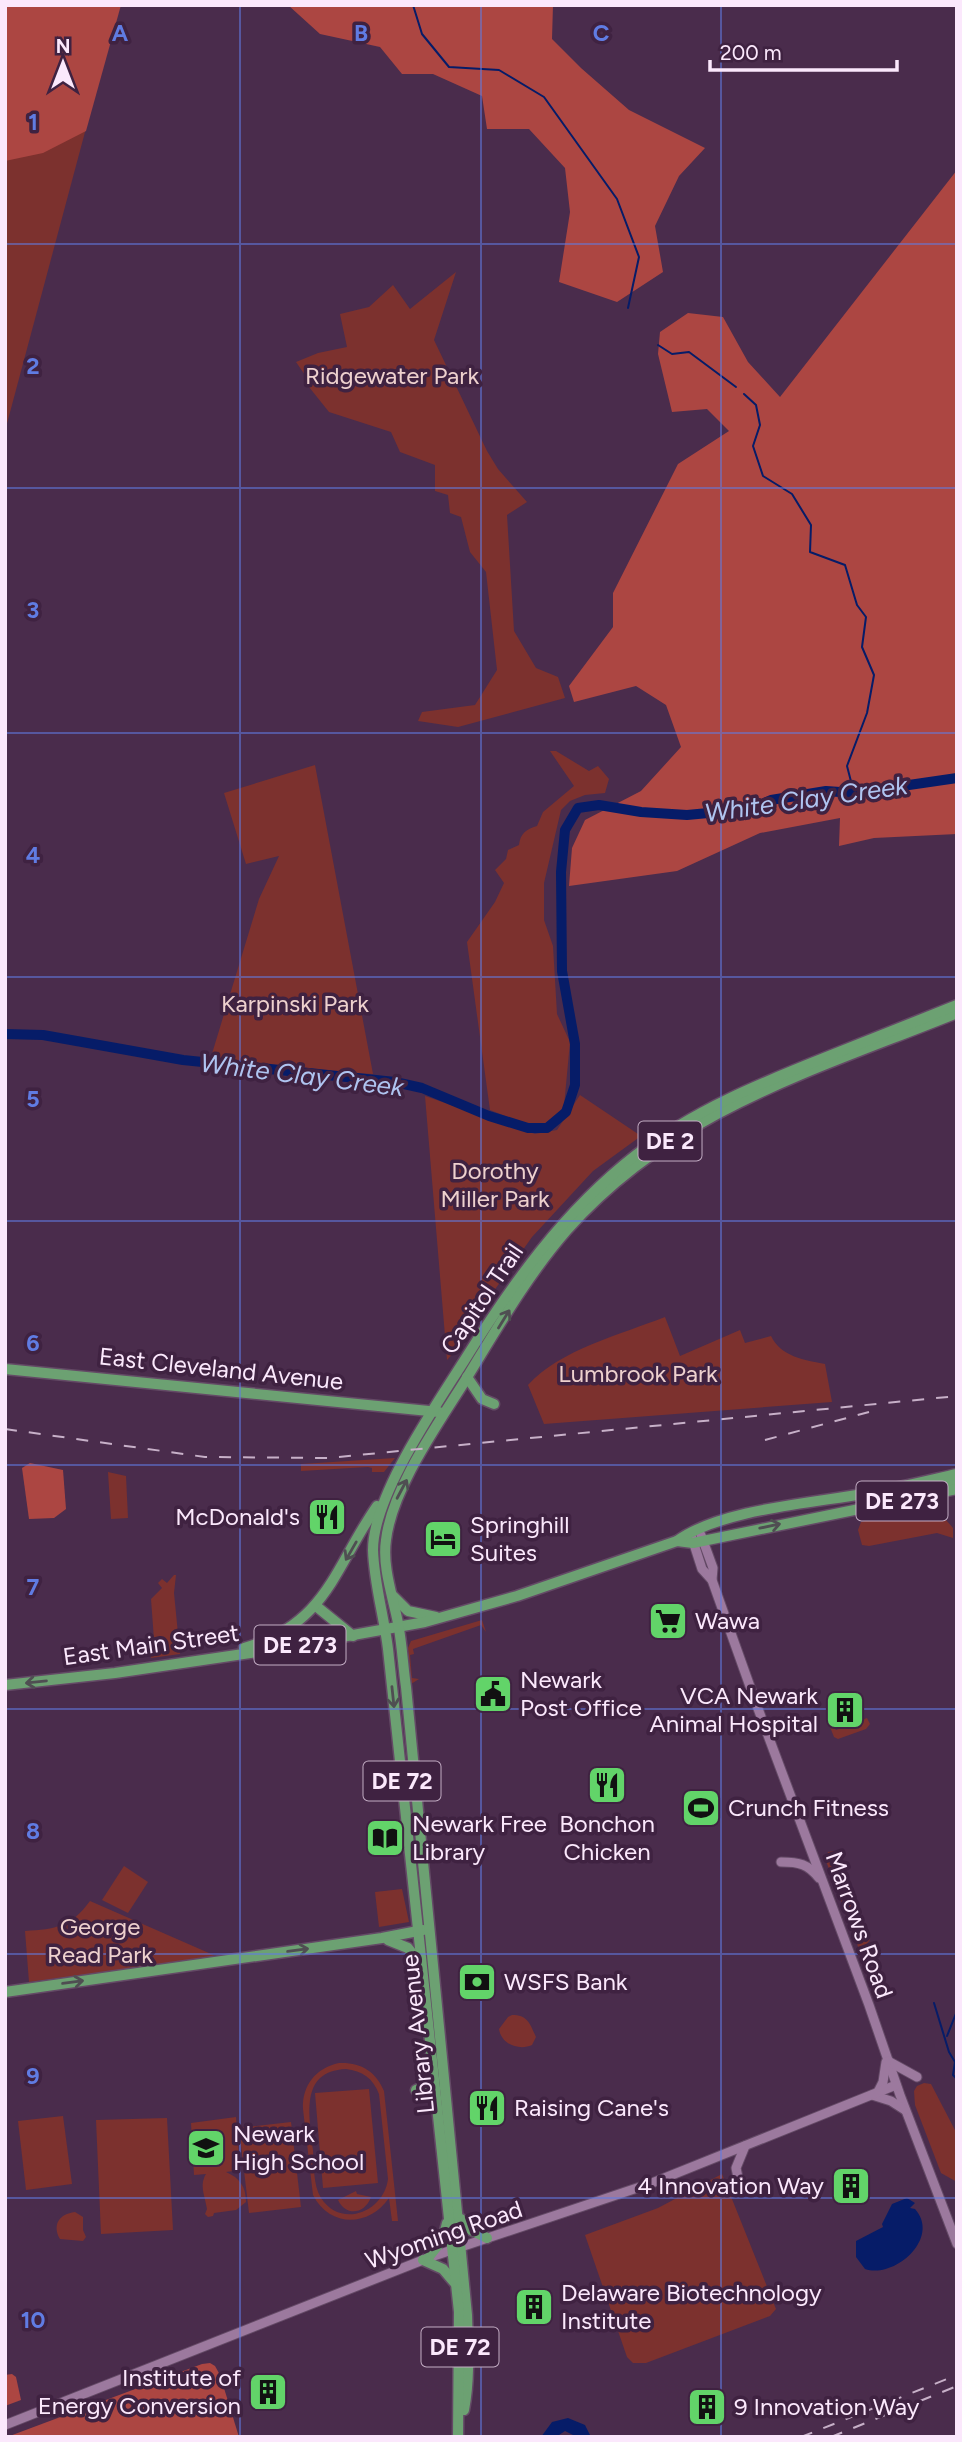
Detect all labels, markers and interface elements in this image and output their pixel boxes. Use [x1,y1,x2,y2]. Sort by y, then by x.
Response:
text: A [112,19,129,47]
text: B [354,19,368,47]
text: C [593,19,610,47]
north arrow [28,28,98,98]
scale bar [710,28,897,72]
text: N [56,35,70,58]
text: 200 m [720,40,782,65]
text: 1 [28,108,38,136]
text: 2 [26,352,40,380]
park label: Ridgewater Park [305,361,479,390]
text: 3 [27,596,39,624]
water label: White Clay Creek [702,769,911,829]
text: 4 [26,841,40,869]
park label: Karpinski Park [221,989,369,1018]
water label: White Clay Creek [198,1047,407,1104]
text: 5 [26,1085,40,1113]
road number: DE 2 [638,1122,702,1160]
park label: Dorothy Miller Park [440,1156,550,1213]
street label: Capitol Trail [434,1238,529,1359]
one-way arrow [496,1310,511,1329]
text: 6 [26,1329,40,1357]
street label: East Cleveland Avenue [98,1341,345,1396]
park label: Lumbrook Park [558,1359,718,1388]
one-way arrow [396,1479,410,1499]
road number: DE 273 [856,1482,948,1520]
restaurant icon: McDonald's [306,1496,348,1538]
place label: McDonald's [175,1502,300,1531]
place label: Springhill Suites [470,1510,570,1567]
hotel icon: Springhill Suites [422,1518,464,1560]
one-way arrow [758,1518,781,1532]
one-way arrow [344,1540,358,1560]
text: 7 [27,1573,40,1601]
supermarket icon: Wawa [647,1600,689,1642]
place label: Wawa [695,1606,760,1635]
street label: East Main Street [61,1618,241,1671]
road number: DE 273 [254,1626,346,1664]
place label: Newark Post Office [520,1665,642,1722]
public building icon: Newark Post Office [472,1673,514,1715]
one-way arrow [25,1675,47,1688]
place label: VCA Newark Animal Hospital [650,1681,818,1738]
one-way arrow [387,1685,400,1708]
building icon: VCA Newark Animal Hospital [824,1689,866,1731]
road number: DE 72 [364,1762,440,1800]
restaurant icon: Bonchon Chicken [586,1764,628,1806]
sports icon: Crunch Fitness [680,1787,722,1829]
place label: Crunch Fitness [728,1793,889,1822]
place label: Newark Free Library [412,1809,547,1866]
place label: Bonchon Chicken [559,1809,655,1866]
text: 8 [26,1817,40,1845]
library icon: Newark Free Library [364,1817,406,1859]
street label: Marrows Road [820,1848,899,2002]
park label: George Read Park [47,1912,153,1969]
one-way arrow [286,1944,309,1957]
street label: Library Avenue [395,1953,440,2115]
bank icon: WSFS Bank [456,1961,498,2003]
place label: WSFS Bank [504,1967,628,1996]
one-way arrow [61,1975,84,1988]
text: 9 [26,2062,40,2090]
restaurant icon: Raising Cane's [466,2087,508,2129]
place label: Raising Cane's [514,2093,669,2122]
place label: Newark High School [233,2119,364,2176]
school or university icon: Newark High School [185,2127,227,2169]
building icon: 4 Innovation Way [830,2165,872,2207]
place label: 4 Innovation Way [637,2171,824,2200]
street label: Wyoming Road [362,2194,526,2275]
place label: Delaware Biotechnology Institute [561,2278,822,2335]
building icon: Delaware Biotechnology Institute [513,2286,555,2328]
text: 10 [21,2306,45,2334]
road number: DE 72 [421,2328,498,2366]
place label: Institute of Energy Conversion [38,2363,241,2420]
building icon: Institute of Energy Conversion [247,2371,289,2413]
building icon: 9 Innovation Way [686,2386,728,2428]
place label: 9 Innovation Way [734,2392,920,2421]

